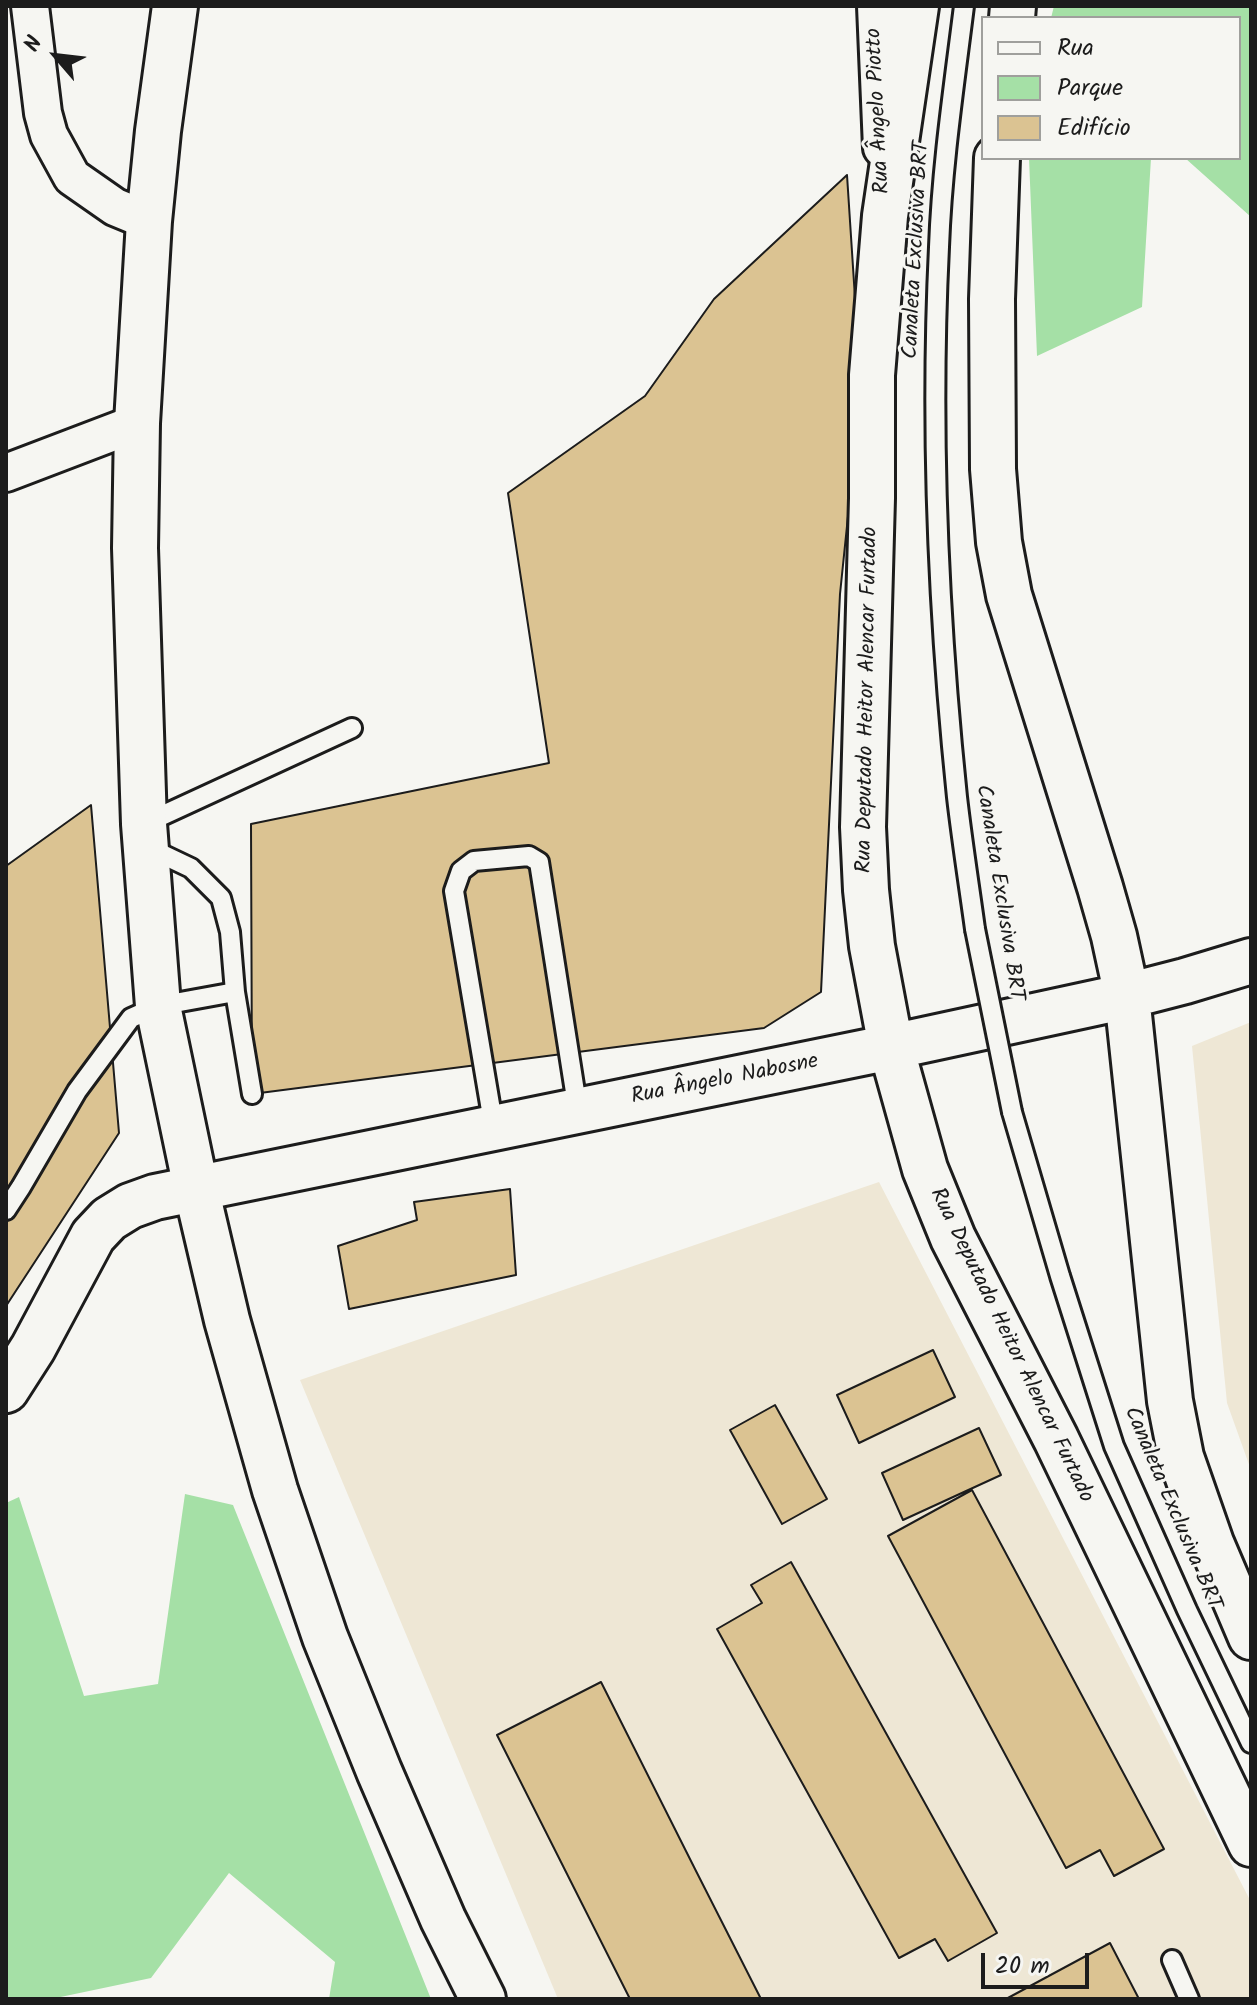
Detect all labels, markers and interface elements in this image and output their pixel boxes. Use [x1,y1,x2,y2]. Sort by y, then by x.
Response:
north arrow [16,16,96,96]
legend [981,16,1241,160]
street label: Rua Ângelo Piotto [862,27,898,195]
text: Rua [1057,29,1094,68]
text: N [16,30,53,59]
text: Parque [1057,69,1123,108]
text: Edifício [1057,109,1131,148]
street label: Canaleta Exclusiva BRT [899,140,937,360]
street label: Rua Deputado Heitor Alencar Furtado [853,527,885,873]
street label: Canaleta Exclusiva BRT [968,783,1028,1003]
street label: Rua Ângelo Nabosne [629,1050,821,1112]
street label: Rua Deputado Heitor Alencar Furtado [922,1184,1098,1508]
street label: Canaleta Exclusiva BRT [1116,1403,1226,1615]
scale bar [985,1937,1093,1987]
text: 20 m [995,1947,1050,1986]

